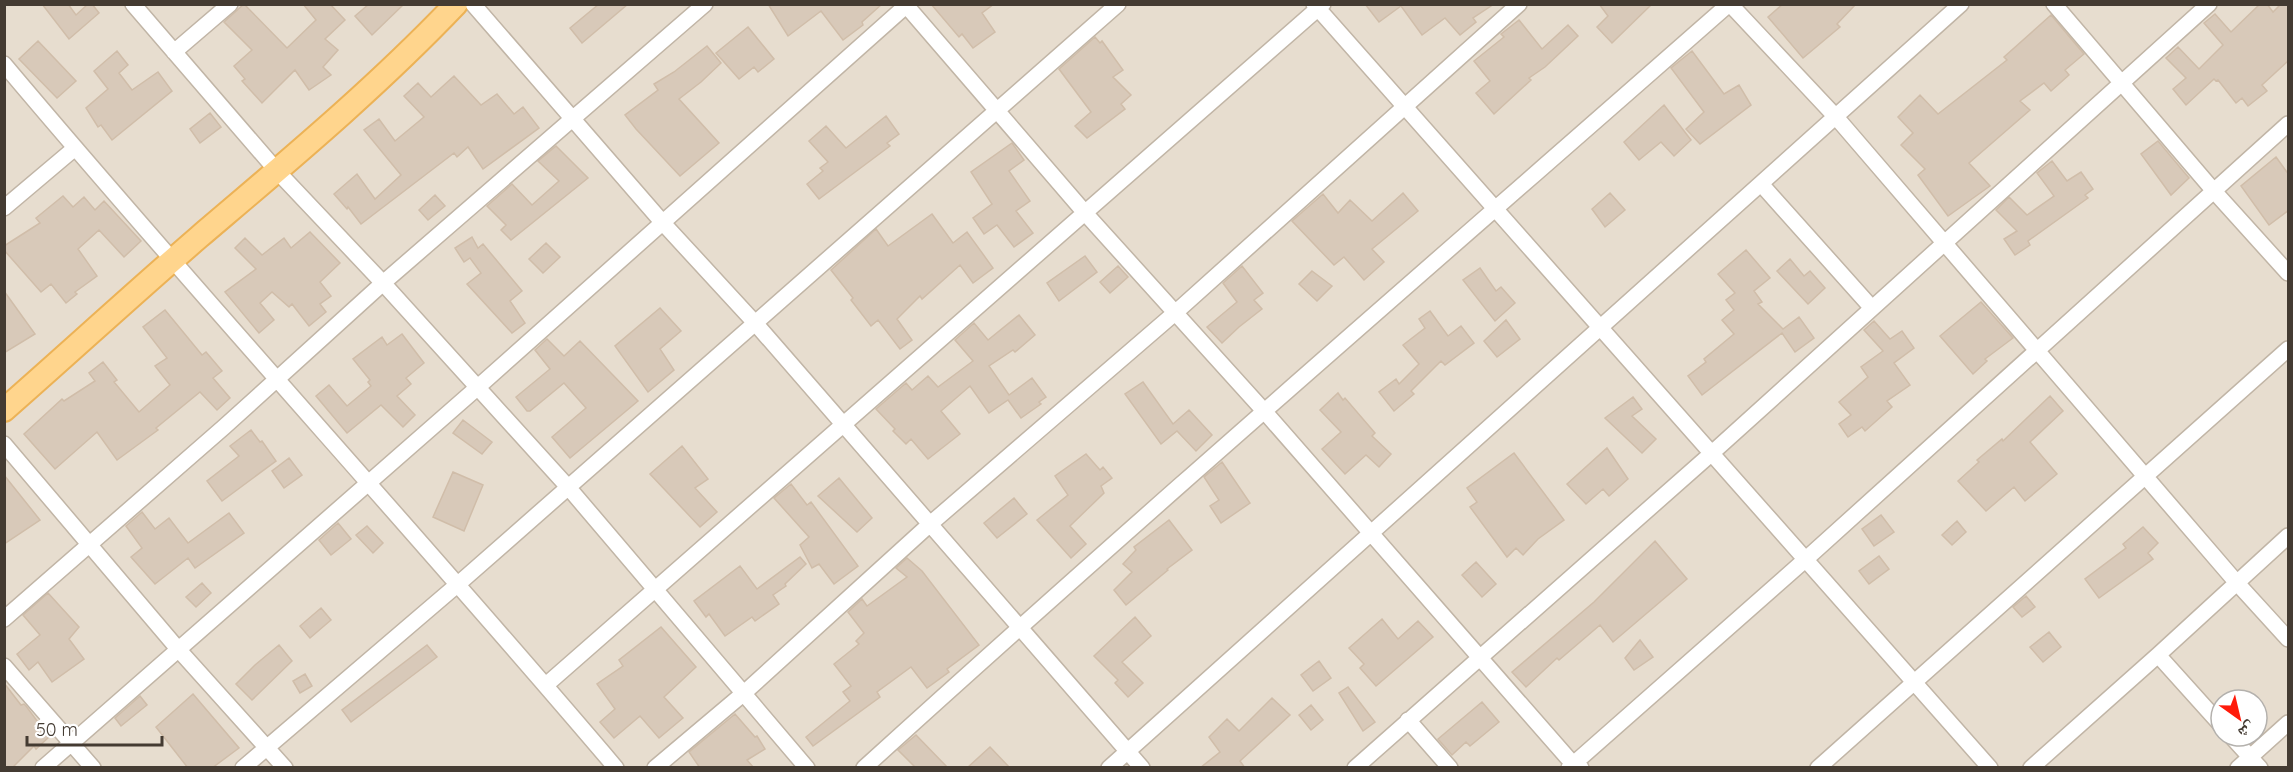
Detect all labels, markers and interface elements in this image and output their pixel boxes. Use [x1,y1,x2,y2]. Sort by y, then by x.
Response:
north arrow [2209,688,2269,748]
scale bar [27,709,162,747]
text: ش [2235,717,2260,743]
text: 50 m [36,718,78,741]

